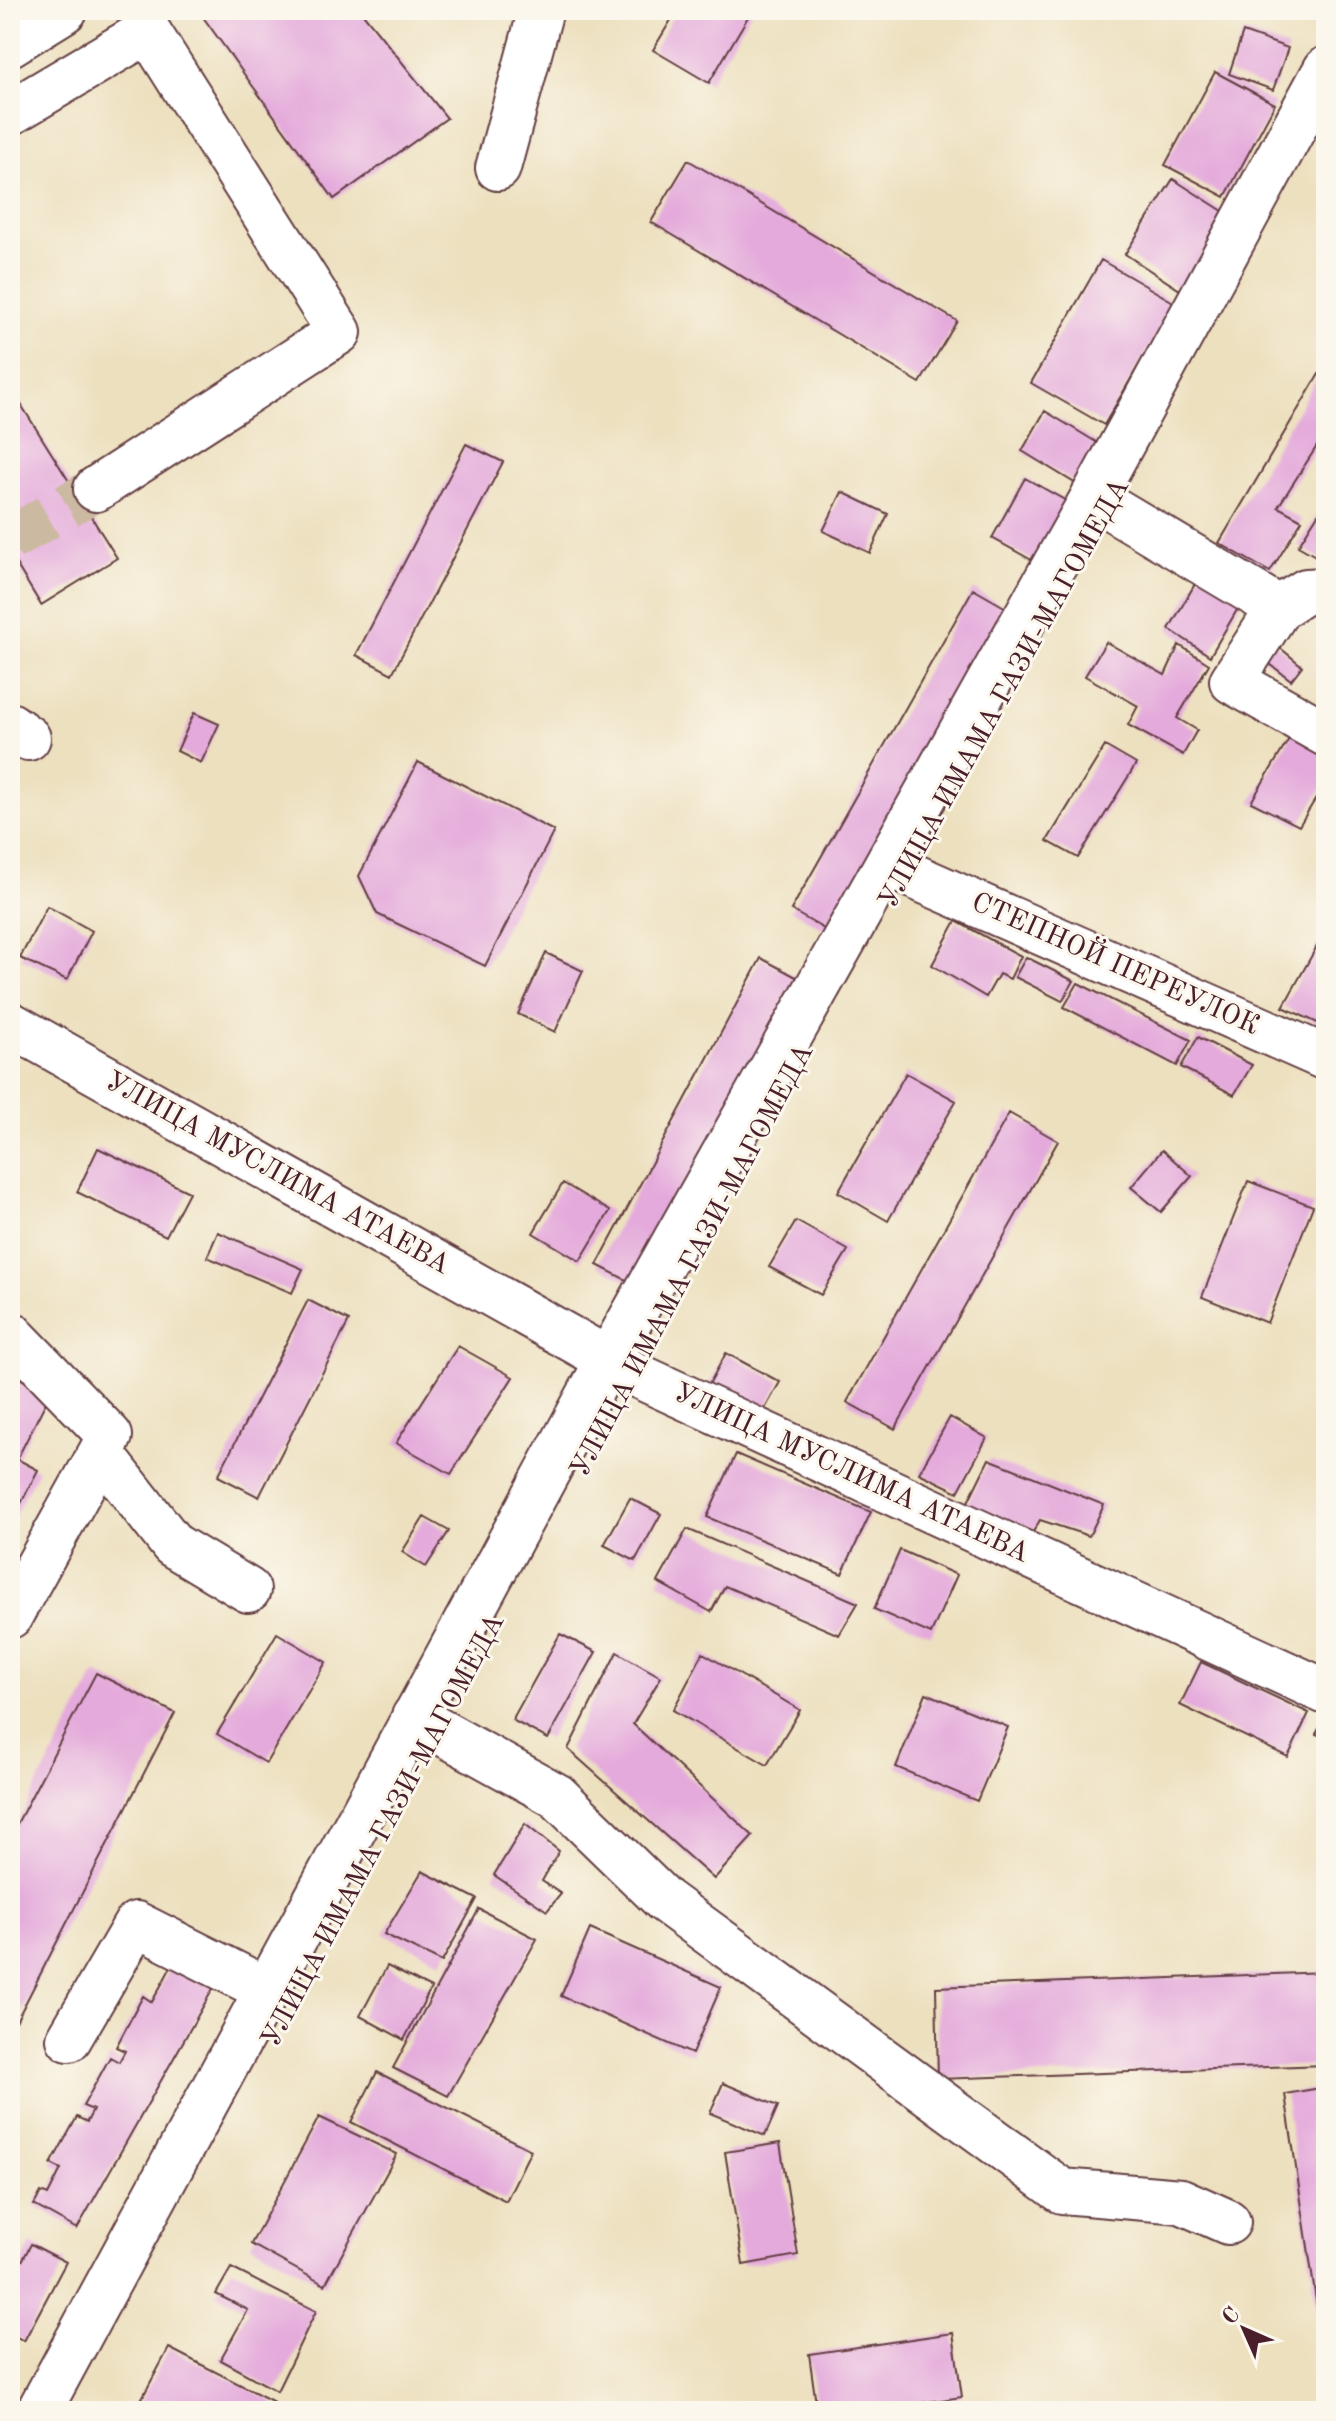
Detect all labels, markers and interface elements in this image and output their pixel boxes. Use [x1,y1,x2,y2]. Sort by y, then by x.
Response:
street label: УЛИЦА ИМАМА ГАЗИ-МАГОМЕДА [875,474,1135,914]
street label: СТЕПНОЙ ПЕРЕУЛОК [967,883,1266,1041]
street label: УЛИЦА ИМАМА ГАЗИ-МАГОМЕДА [566,1040,820,1482]
street label: УЛИЦА МУСЛИМА АТАЕВА [100,1068,454,1280]
street label: УЛИЦА МУСЛИМА АТАЕВА [669,1379,1033,1569]
street label: УЛИЦА ИМАМА ГАЗИ-МАГОМЕДА [257,1610,511,2052]
north arrow [1204,2289,1284,2369]
text: С [1218,2303,1244,2329]

